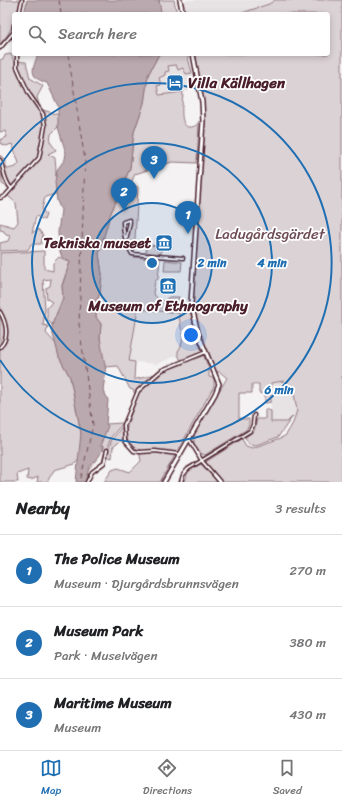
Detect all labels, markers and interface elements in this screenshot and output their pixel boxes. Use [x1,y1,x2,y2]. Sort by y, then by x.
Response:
search box [12,12,330,56]
text: Search here [58,21,137,47]
icon: search [26,23,48,45]
place label: Villa Källhagen [188,70,286,96]
hotel icon: Villa Källhagen [165,73,185,93]
pin: 3 [141,146,167,179]
pin: 2 [111,178,137,211]
pin: 1 [175,201,201,234]
park label: Ladugårdsgärdet [215,221,326,247]
place label: Tekniska museet [43,230,151,256]
museum icon: Tekniska museet [154,233,174,253]
text: 2 min [196,252,227,274]
text: 4 min [256,252,287,274]
centre of rings [145,256,159,270]
museum icon: Museum of Ethnography [158,276,178,296]
place label: Museum of Ethnography [87,293,249,319]
your location [181,325,201,345]
text: 6 min [264,379,294,401]
text: Nearby [16,493,70,523]
text: 3 results [275,497,326,520]
text: The Police Museum [54,546,180,572]
text: 1 [26,559,32,582]
text: 270 m [289,559,326,582]
text: Museum · Djurgårdsbrunnsvägen [54,572,239,595]
text: Museum Park [54,618,143,644]
text: 2 [25,631,33,654]
text: 380 m [289,631,326,654]
text: Park · Museivägen [54,644,158,667]
text: Maritime Museum [54,690,172,716]
text: 3 [25,703,33,726]
text: 430 m [289,703,326,726]
text: Museum [54,716,101,739]
tab: Map [40,757,62,800]
tab: Directions [143,757,192,800]
tab: Saved [273,757,302,800]

